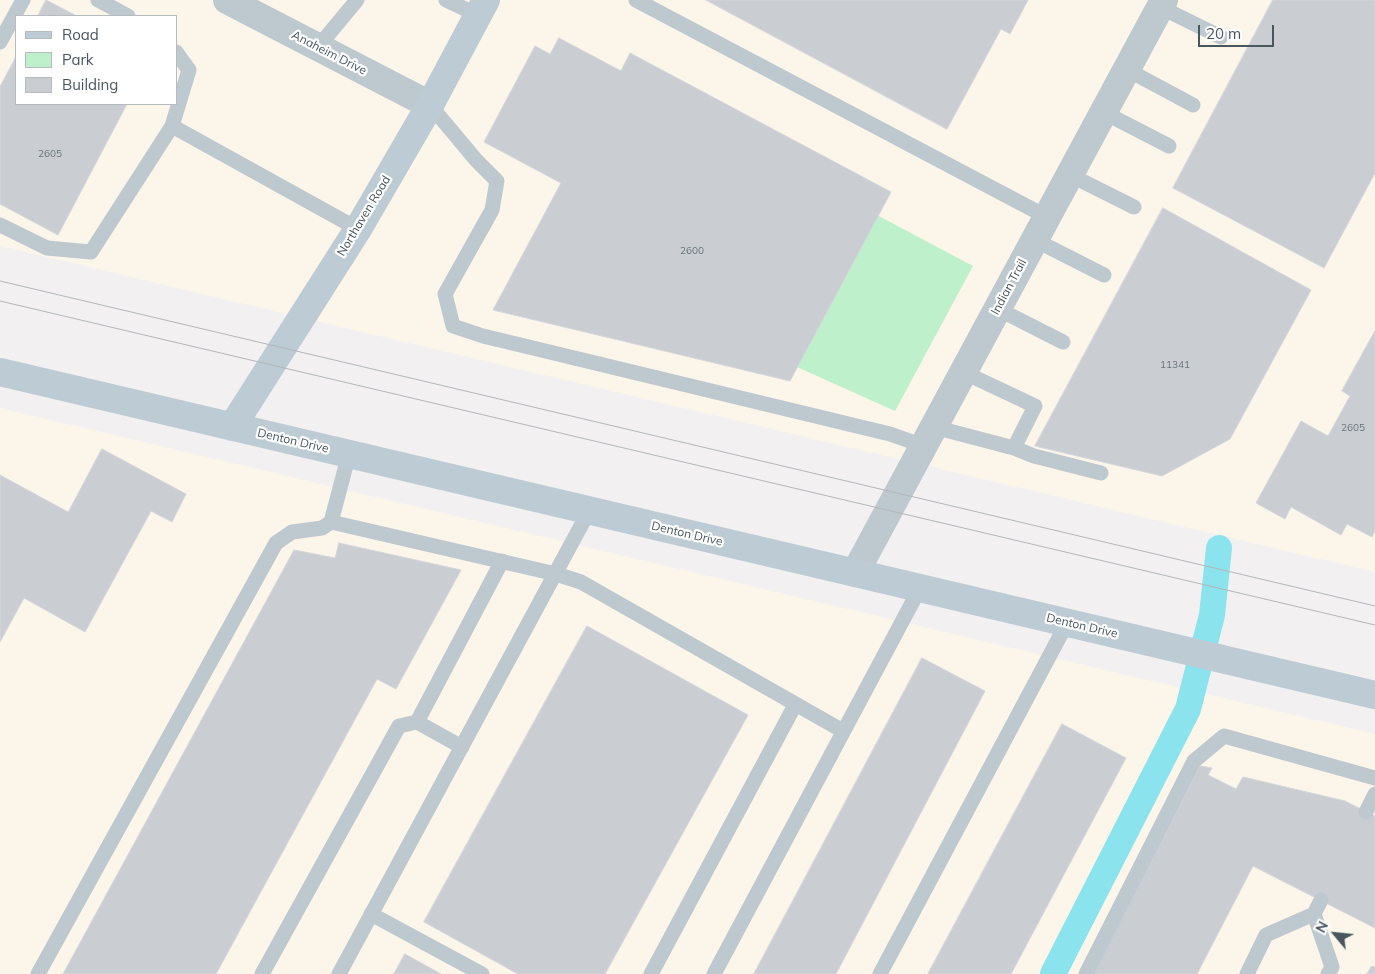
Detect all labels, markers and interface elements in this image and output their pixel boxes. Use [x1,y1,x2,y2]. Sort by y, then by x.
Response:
legend [15,15,178,105]
scale bar [1200,15,1276,47]
text: 20 m [1206,24,1241,43]
text: Road [62,25,99,44]
street label: Anaheim Drive [289,28,369,78]
text: Park [62,50,94,69]
text: Building [62,75,118,94]
house number: 2605 [38,148,62,160]
street label: Northaven Road [334,173,394,259]
house number: 2600 [680,245,704,257]
street label: Indian Trail [988,257,1030,317]
house number: 11341 [1160,359,1190,371]
house number: 2605 [1341,422,1365,434]
street label: Denton Drive [256,426,330,456]
street label: Denton Drive [650,519,724,549]
street label: Denton Drive [1045,611,1119,641]
north arrow [1310,909,1360,959]
text: N [1311,918,1332,936]

